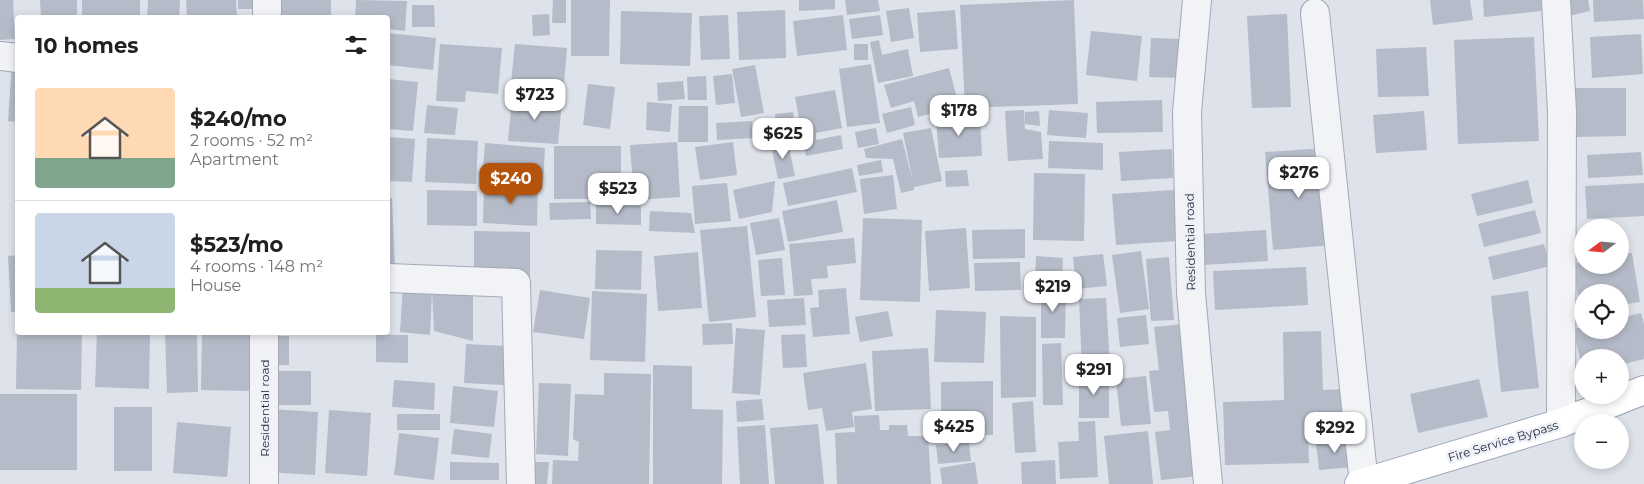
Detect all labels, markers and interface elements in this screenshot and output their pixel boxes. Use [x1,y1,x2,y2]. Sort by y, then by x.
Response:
icon: filters [342,31,370,59]
text: 10 homes [35,33,138,58]
pin: $723 [505,78,565,121]
text: $723 [516,85,554,104]
pin: $178 [929,94,989,137]
text: $178 [941,101,977,120]
text: $240/mo [190,106,287,131]
icon: home [75,108,135,168]
pin: $625 [753,118,813,160]
text: $625 [763,124,803,143]
text: 2 rooms · 52 m² [190,131,313,150]
text: Apartment [190,150,279,169]
pin: $276 [1269,156,1329,199]
pin: $240 [481,162,541,205]
text: $276 [1279,163,1319,182]
text: $240 [490,169,532,188]
pin: $523 [588,172,648,215]
text: $523 [599,179,637,198]
street label: Residential road [1182,193,1198,291]
north arrow [1574,219,1629,274]
map controls [1574,219,1629,469]
text: $523/mo [190,232,283,257]
icon: home [75,233,135,293]
text: 4 rooms · 148 m² [190,257,323,276]
pin: $219 [1023,270,1083,313]
text: House [190,276,241,295]
text: $219 [1035,277,1071,296]
button: locate [1574,284,1629,339]
button: + [1574,349,1629,404]
pin: $291 [1064,354,1124,396]
street label: Residential road [257,359,272,457]
text: $291 [1076,360,1112,379]
pin: $425 [924,410,984,453]
pin: $292 [1305,412,1365,454]
button: − [1574,414,1629,469]
text: $425 [934,417,974,436]
street label: Fire Service Bypass [1446,417,1560,465]
text: $292 [1315,418,1355,437]

